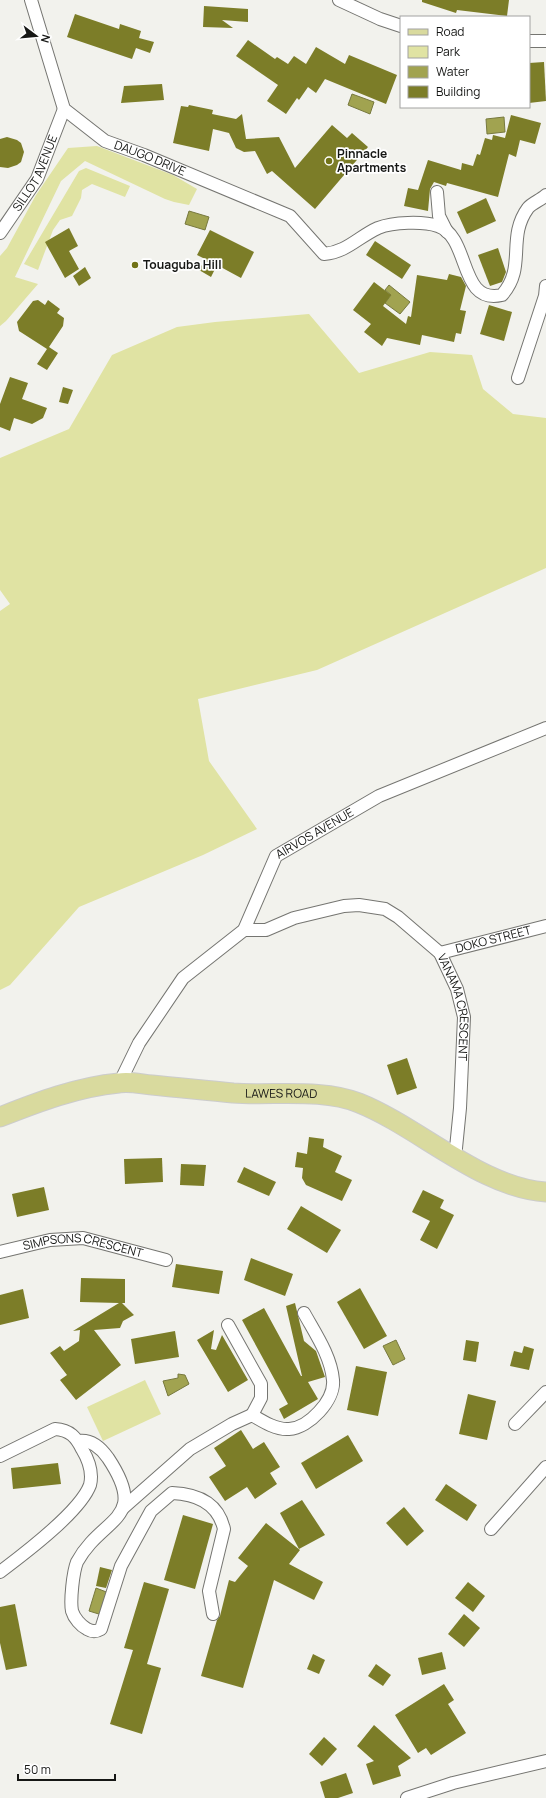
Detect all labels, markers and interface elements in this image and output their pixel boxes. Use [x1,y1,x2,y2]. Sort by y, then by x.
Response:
north arrow [16,16,56,56]
legend [400,16,530,108]
text: Road [436,23,464,40]
text: N [38,33,54,45]
text: Park [436,43,461,60]
text: Water [436,63,470,80]
text: Building [436,83,480,100]
street label: SILLOT AVENUE [8,132,61,215]
street label: DAUGO DRIVE [112,136,189,180]
place label: Pinnacle Apartments [337,145,407,176]
marker: Pinnacle Apartments [324,156,334,166]
place label: Touaguba Hill [143,256,222,273]
marker: Touaguba Hill [130,260,140,270]
street label: AIRVOS AVENUE [272,803,357,862]
street label: DOKO STREET [453,921,534,957]
street label: VANAMA CRESCENT [434,951,473,1062]
street label: LAWES ROAD [245,1084,318,1102]
street label: SIMPSONS CRESCENT [21,1229,146,1262]
scale bar [18,1756,115,1782]
text: 50 m [24,1761,51,1778]

